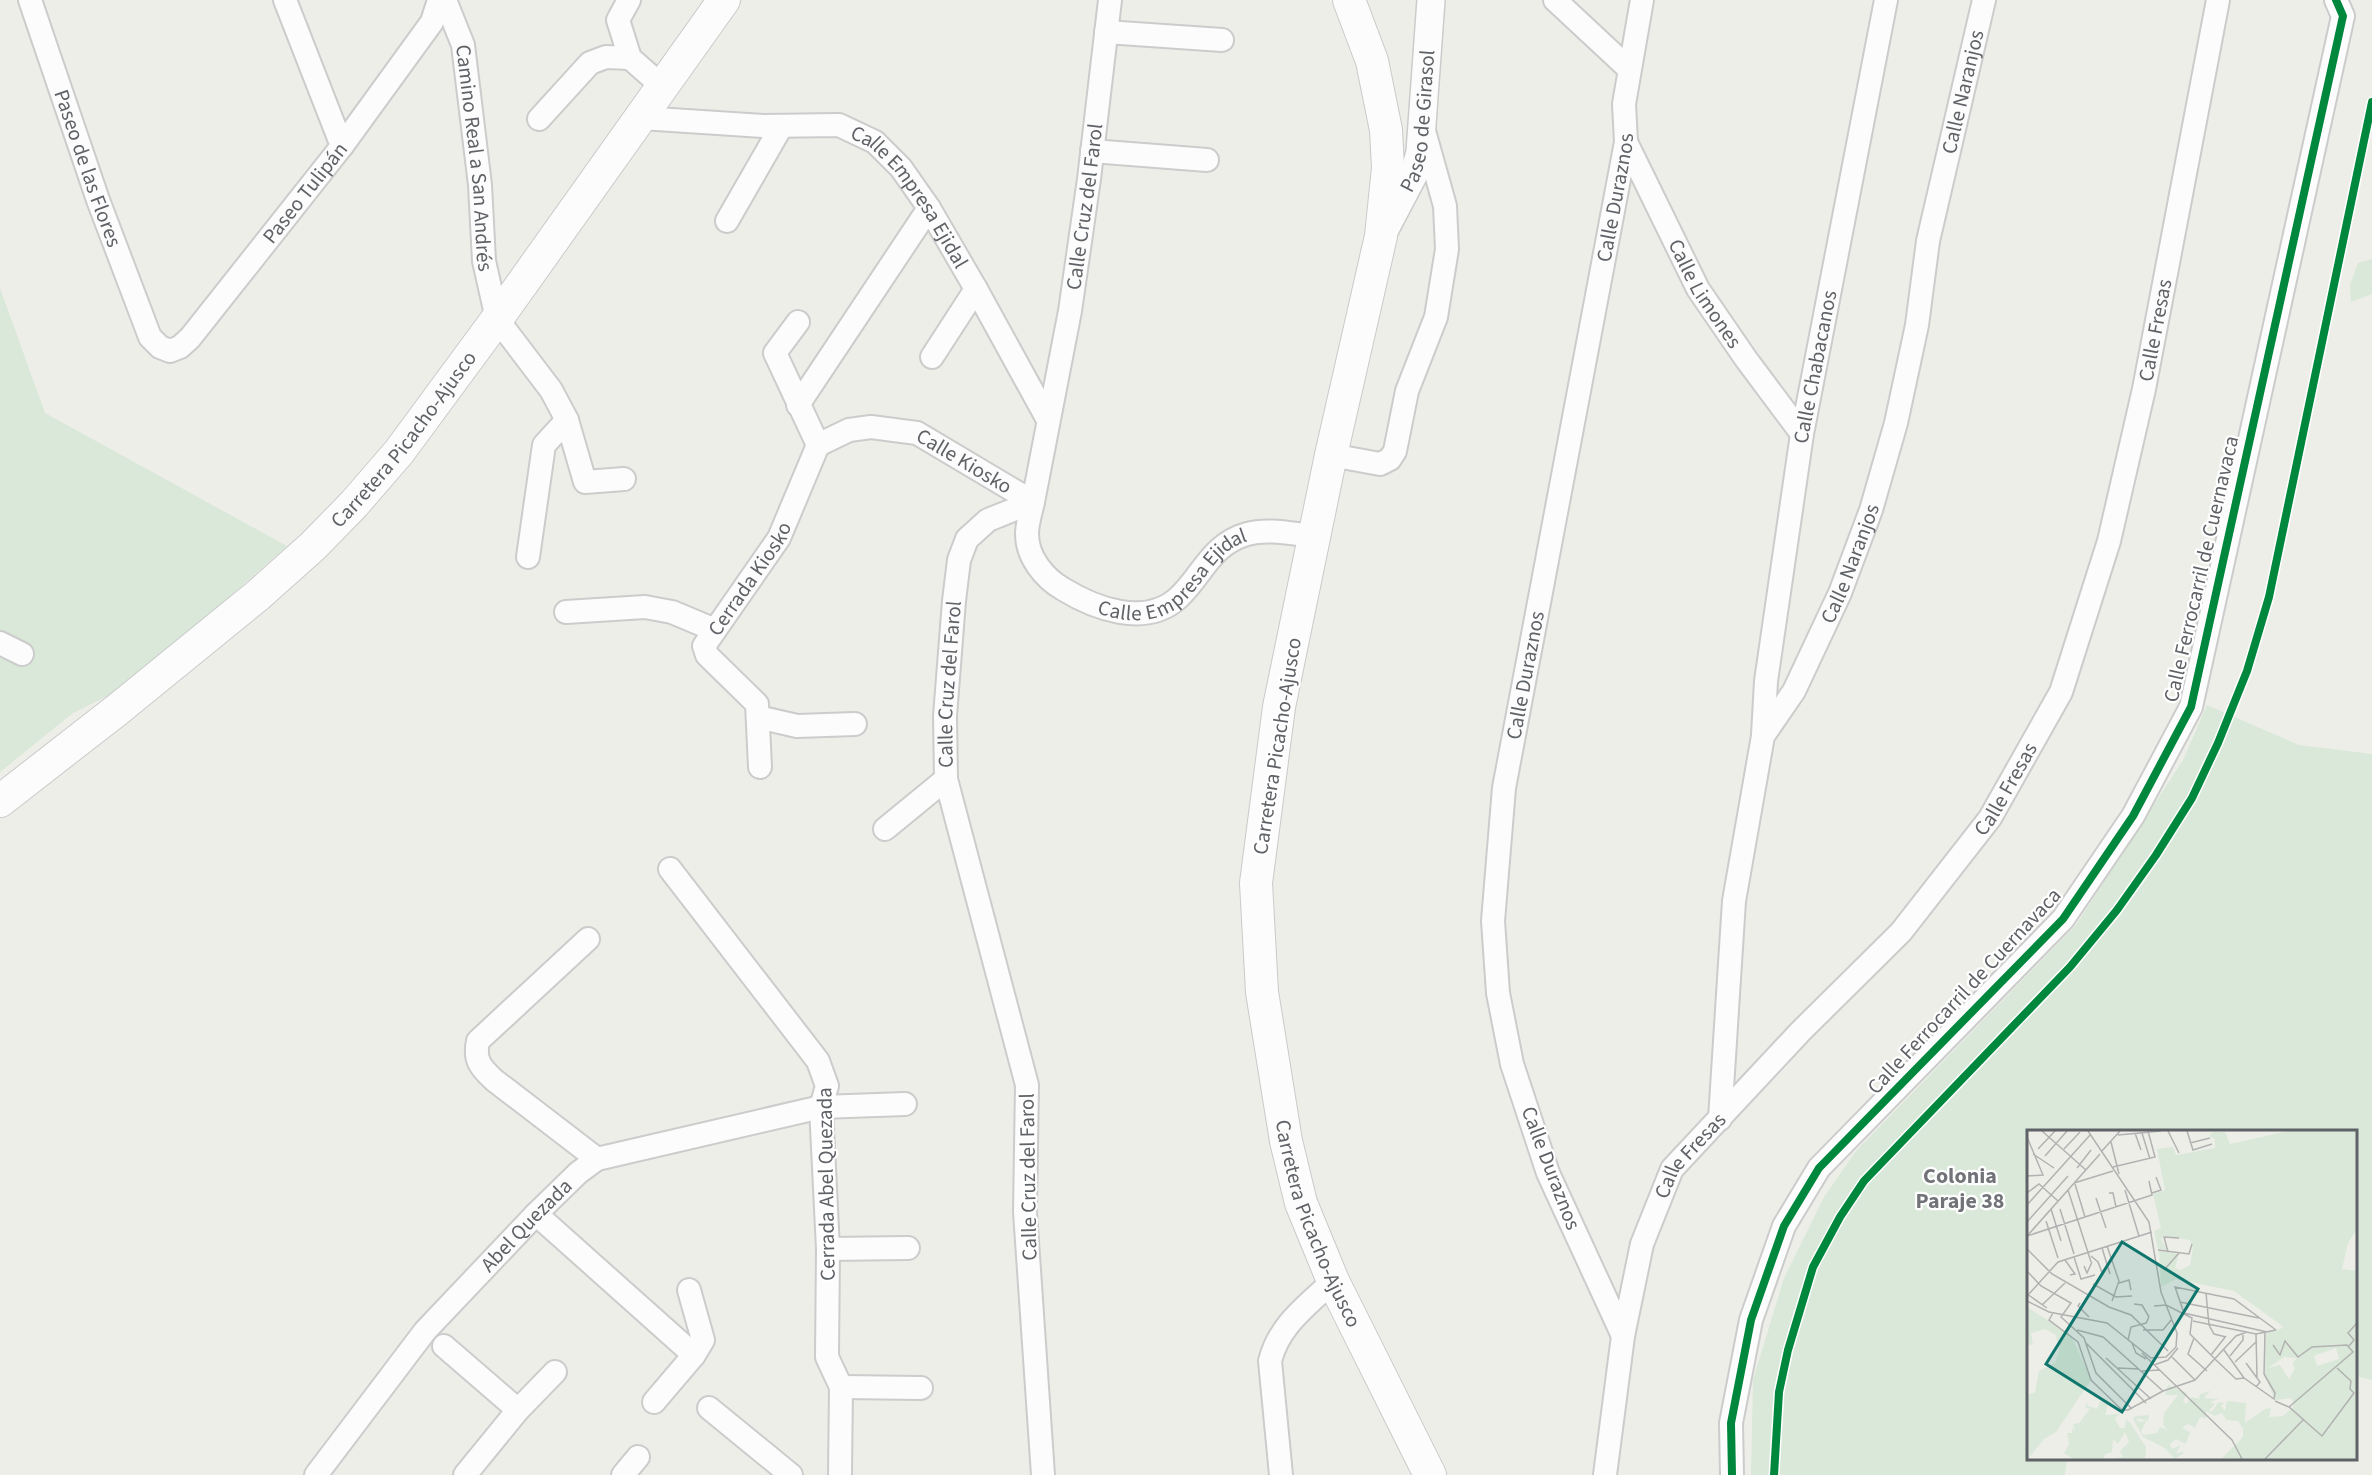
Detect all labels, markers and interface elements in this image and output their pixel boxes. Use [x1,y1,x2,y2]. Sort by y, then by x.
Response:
street label: Calle Naranjos [1934,27,1992,157]
street label: Camino Real a San Andrés [448,43,501,274]
street label: Paseo de Girasol [1392,49,1442,197]
street label: Paseo de las Flores [47,86,130,252]
street label: Calle Empresa Ejidal [846,118,976,274]
street label: Calle Cruz del Farol [1058,122,1110,292]
street label: Calle Duraznos [1589,133,1641,264]
street label: Paseo Tulipán [255,136,355,250]
street label: Calle Limones [1661,234,1749,354]
street label: Calle Fresas [2131,276,2180,384]
street label: Calle Chabacanos [1786,288,1845,446]
street label: Carretera Picacho-Ajusco [324,345,484,535]
street label: Calle Kiosko [911,421,1018,501]
street label: Calle Ferrocarril de Cuernavaca [2156,433,2246,705]
street label: Calle Naranjos [1813,500,1887,628]
street label: Cerrada Kiosko [700,517,799,642]
street label: Calle Empresa Ejidal [1094,520,1250,628]
street label: Calle Cruz del Farol [930,600,969,768]
street label: Calle Duraznos [1498,608,1552,742]
street label: Carretera Picacho-Ajusco [1245,635,1309,857]
street label: Calle Fresas [1967,737,2045,842]
street label: Calle Ferrocarril de Cuernavaca [1860,881,2068,1101]
street label: Cerrada Abel Quezada [809,1087,843,1281]
street label: Calle Cruz del Farol [1012,1093,1044,1261]
street label: Calle Duraznos [1514,1102,1588,1234]
street label: Calle Fresas [1647,1105,1733,1203]
street label: Carretera Picacho-Ajusco [1268,1118,1369,1333]
inset map [2027,1130,2357,1460]
district label: Colonia Paraje 38 [1916,1160,2004,1217]
street label: Abel Quezada [474,1172,579,1279]

